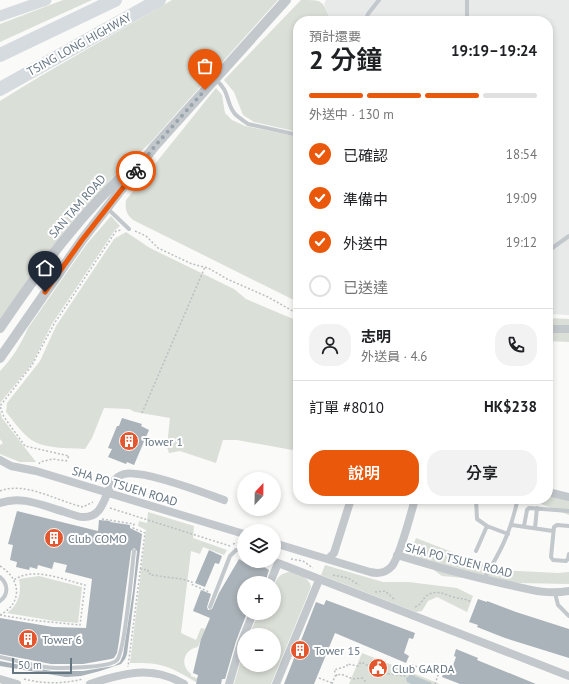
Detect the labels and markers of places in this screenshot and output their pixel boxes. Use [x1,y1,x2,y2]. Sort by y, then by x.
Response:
pin [188,49,222,90]
pin [28,251,62,292]
building icon: Tower 1 [118,430,140,452]
place label: Tower 1 [143,434,183,449]
building icon: Club COMO [43,527,65,549]
place label: Club COMO [68,531,127,546]
building icon: Tower 6 [17,628,39,650]
place label: Tower 6 [42,632,82,647]
building icon: Tower 15 [289,639,311,661]
place label: Tower 15 [314,643,361,658]
public building icon: Club GARDA [367,657,389,679]
place label: Club GARDA [392,661,455,676]

